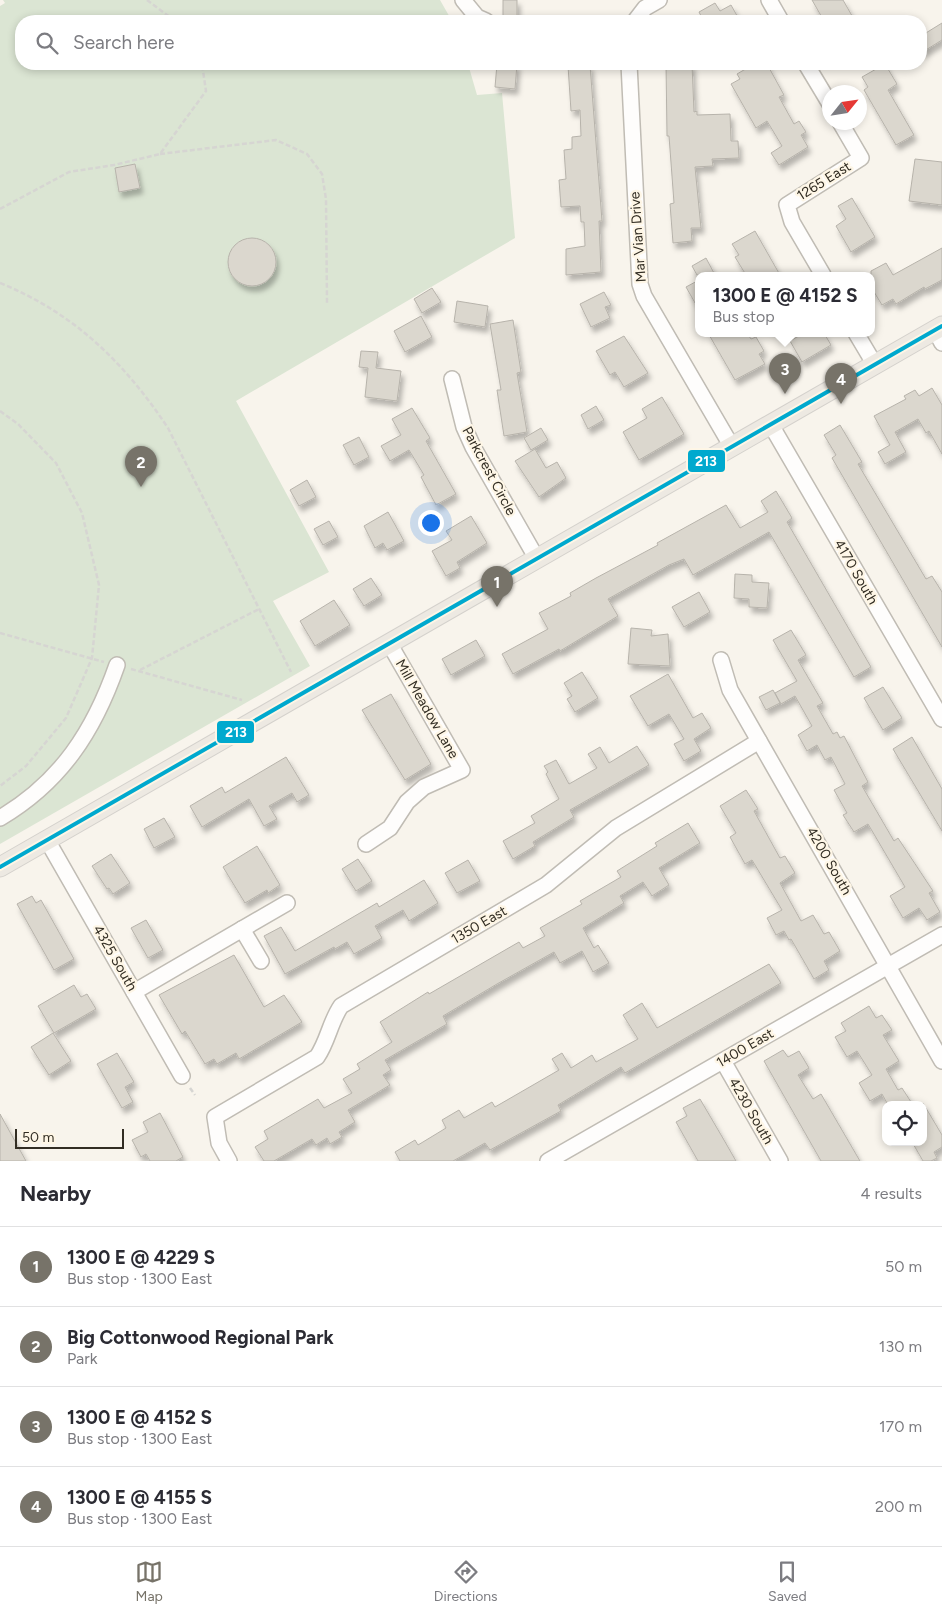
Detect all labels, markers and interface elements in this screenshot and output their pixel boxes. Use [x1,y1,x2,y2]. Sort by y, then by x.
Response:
search box [15,15,927,70]
icon: search [33,29,61,57]
text: Search here [73,31,175,54]
north arrow [822,85,867,130]
street label: 1265 East [794,158,854,204]
street label: Mar Vian Drive [626,191,650,283]
popup [695,272,875,337]
text: 1300 E @ 4152 S [713,284,857,307]
text: Bus stop [713,307,775,326]
pin: 3 [769,353,801,394]
pin: 4 [825,363,857,404]
street label: Parkcrest Circle [458,424,520,519]
pin: 2 [125,446,157,487]
line badge: 213 [687,449,726,473]
text: 213 [695,453,717,470]
your location [418,510,444,536]
street label: 4170 South [831,537,881,608]
pin: 1 [481,566,513,607]
street label: Mill Meadow Lane [392,656,462,762]
line badge: 213 [216,720,255,744]
text: 213 [225,724,247,741]
street label: 4200 South [803,824,855,898]
street label: 1350 East [448,902,510,948]
street label: 4325 South [89,922,141,994]
street label: 1400 East [713,1025,777,1071]
street label: 4230 South [725,1075,777,1148]
map controls [882,1101,927,1146]
button: locate [882,1101,927,1146]
scale bar [15,1126,124,1149]
text: 50 m [22,1129,54,1146]
text: Nearby [20,1181,91,1206]
text: 4 results [861,1184,922,1203]
text: 1300 E @ 4229 S [67,1246,215,1269]
text: 1 [33,1257,39,1276]
text: 50 m [885,1257,922,1276]
text: Bus stop · 1300 East [67,1269,212,1288]
text: Big Cottonwood Regional Park [67,1326,334,1349]
text: 2 [31,1337,41,1356]
text: 130 m [879,1337,922,1356]
text: Park [67,1349,97,1368]
text: 1300 E @ 4152 S [67,1406,212,1429]
text: 3 [32,1417,40,1436]
text: 170 m [879,1417,922,1436]
text: Bus stop · 1300 East [67,1429,212,1448]
text: 1300 E @ 4155 S [67,1486,212,1509]
text: 4 [31,1497,41,1516]
text: 200 m [875,1497,922,1516]
text: Bus stop · 1300 East [67,1509,212,1528]
tab: Map [135,1558,163,1605]
tab: Directions [434,1558,498,1605]
tab: Saved [768,1558,807,1605]

